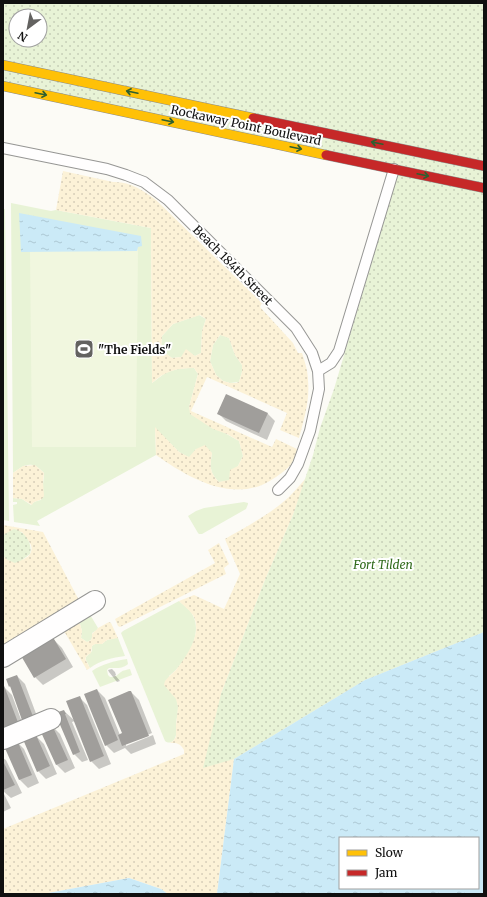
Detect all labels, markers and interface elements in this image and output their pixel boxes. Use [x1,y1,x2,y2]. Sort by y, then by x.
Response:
north arrow [8,8,48,48]
text: N [15,28,30,45]
one-way arrow [126,87,139,95]
one-way arrow [34,91,47,99]
street label: Rockaway Point Boulevard [169,102,323,148]
one-way arrow [162,117,175,125]
one-way arrow [371,139,384,147]
one-way arrow [289,144,302,152]
one-way arrow [416,171,429,179]
street label: Beach 184th Street [190,222,276,308]
sports icon: "The Fields" [73,338,95,360]
place label: "The Fields" [98,342,171,357]
park label: Fort Tilden [352,557,413,572]
legend [339,837,479,889]
text: Slow [375,845,404,860]
text: Jam [374,865,398,880]

